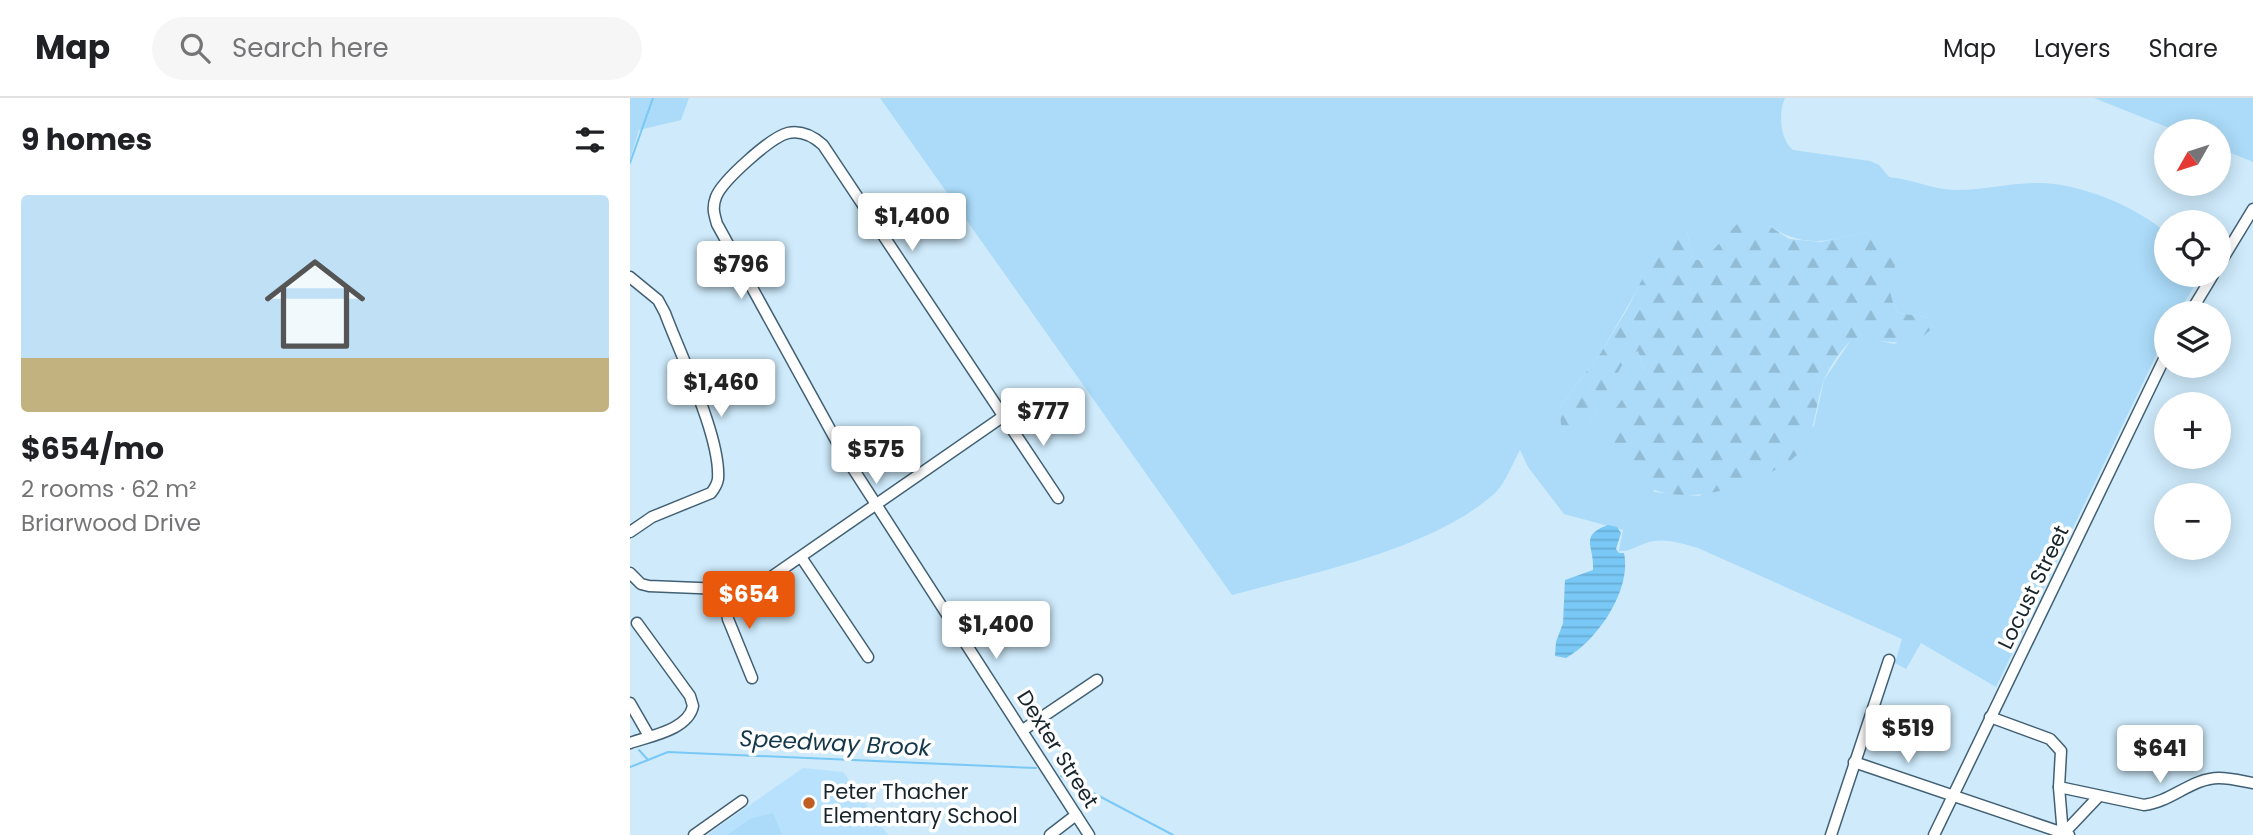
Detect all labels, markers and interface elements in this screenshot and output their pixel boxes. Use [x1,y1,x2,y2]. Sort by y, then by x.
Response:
search box [152,17,642,80]
text: Map [35,24,110,71]
icon: search [176,29,214,67]
text: Search here [232,30,389,66]
text: Map [1943,32,1996,65]
text: Layers [2034,32,2110,65]
text: Share [2148,32,2218,65]
text: 9 homes [21,118,152,161]
north arrow [2154,119,2231,196]
map controls [2154,119,2231,560]
icon: filters [571,121,609,159]
pin: $1,400 [855,194,969,253]
text: $1,400 [874,200,950,232]
button: locate [2154,210,2231,287]
icon: home [252,241,378,367]
pin: $796 [700,242,782,301]
text: $796 [713,248,769,280]
button: layers [2154,301,2231,378]
pin: $1,460 [664,360,778,419]
text: $1,460 [683,366,759,398]
pin: $777 [1002,388,1084,448]
button: + [2154,392,2231,469]
text: $777 [1017,395,1069,427]
pin: $575 [835,426,917,486]
text: $654/mo [21,427,164,470]
text: $575 [847,433,905,465]
text: 2 rooms · 62 m² [21,473,197,505]
button: − [2154,483,2231,560]
text: Briarwood Drive [21,507,201,539]
street label: Locust Street [1991,520,2075,654]
pin: $654 [708,572,790,631]
text: $654 [719,578,779,610]
pin: $1,400 [939,602,1053,661]
text: $1,400 [958,608,1034,640]
street label: Dexter Street [1010,685,1106,813]
pin: $519 [1867,706,1949,765]
text: $519 [1882,712,1934,744]
water label: Speedway Brook [739,722,932,764]
pin: $641 [2119,726,2201,785]
text: $641 [2133,732,2187,764]
place label: Peter Thacher Elementary School [823,777,1018,830]
marker: Peter Thacher Elementary School [801,795,817,811]

